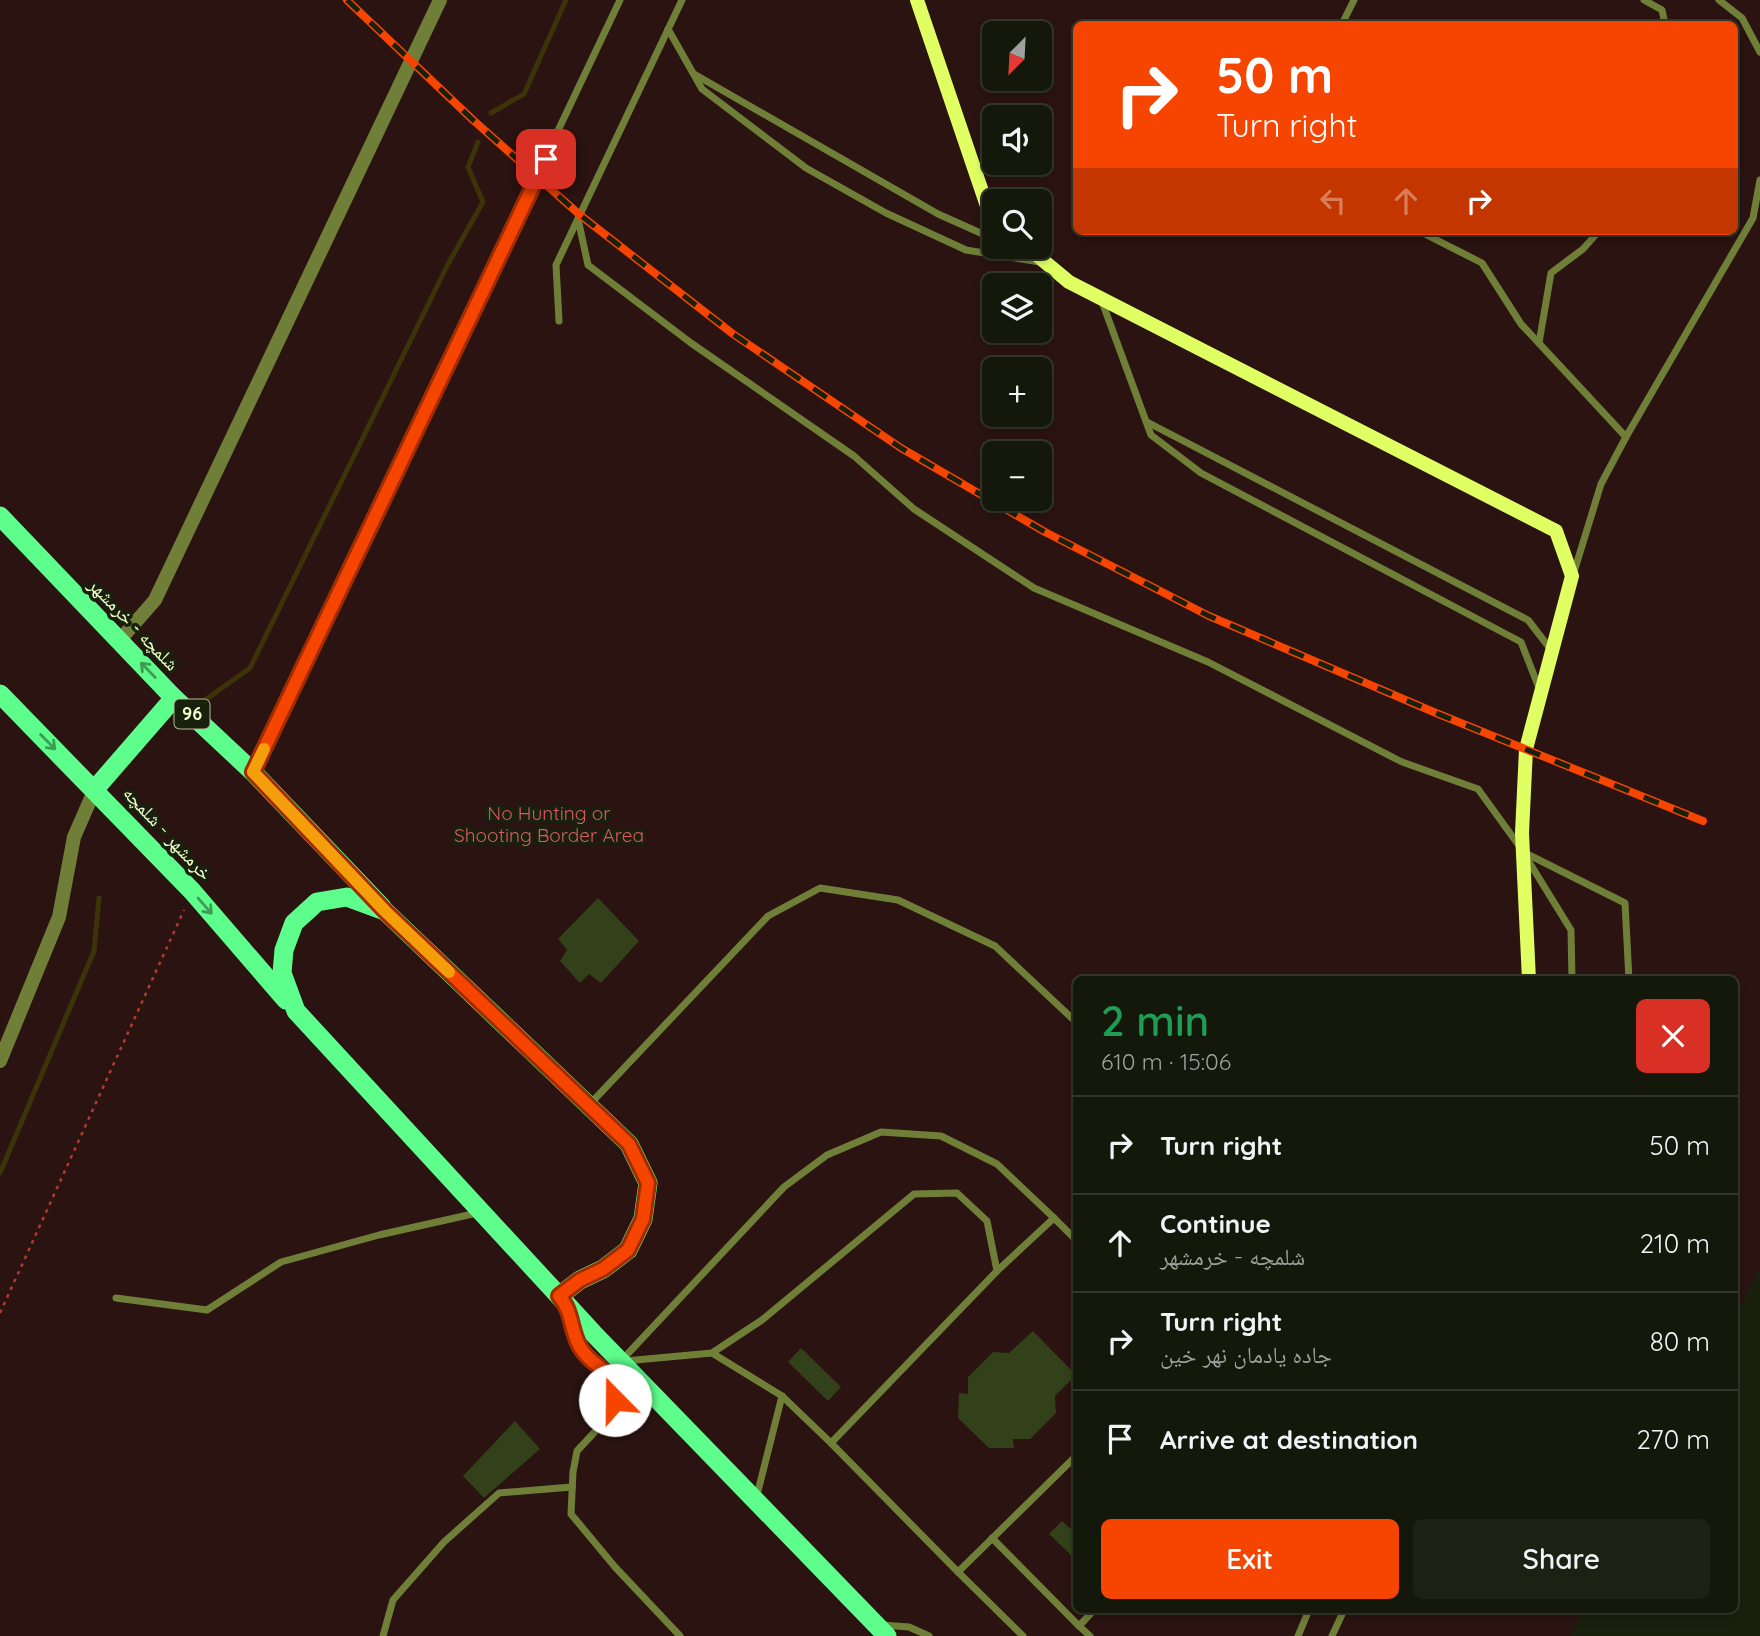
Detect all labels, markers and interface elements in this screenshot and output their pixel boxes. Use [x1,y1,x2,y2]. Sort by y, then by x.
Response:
north arrow [982,21,1052,91]
map controls [982,21,1052,511]
text: 50 m [1216,44,1333,105]
icon: right [1101,49,1192,140]
button: sound [982,105,1052,175]
text: Turn right [1216,105,1357,145]
pin [516,129,576,189]
icon: arrive [527,140,565,178]
icon: left [1314,182,1352,220]
icon: ahead [1387,182,1425,220]
icon: right [1460,182,1498,220]
button: search [982,189,1052,259]
button: layers [982,273,1052,343]
button: + [982,357,1052,427]
button: − [982,441,1052,511]
street label: شلمچه - خرمشهر [83,572,184,675]
one-way arrow [139,662,156,679]
road number: 96 [174,700,210,728]
one-way arrow [39,733,56,750]
street label: خرمشهر - شلمچه [118,781,218,885]
park label: No Hunting or Shooting Border Area [454,801,644,847]
one-way arrow [197,897,213,915]
text: 2 min [1101,994,1209,1047]
button: close [1636,999,1710,1073]
text: 610 m · 15:06 [1101,1047,1231,1076]
icon: right [1101,1126,1139,1164]
text: Turn right [1160,1129,1282,1162]
text: 50 m [1650,1129,1710,1162]
text: Continue [1160,1207,1271,1240]
icon: ahead [1101,1224,1139,1262]
text: 210 m [1640,1227,1710,1260]
text: شلمچه - خرمشهر [1160,1242,1305,1271]
text: Turn right [1160,1305,1282,1338]
icon: right [1101,1322,1139,1360]
text: 80 m [1650,1325,1710,1358]
text: جاده یادمان نهر خین [1160,1340,1332,1369]
position arrow [578,1363,652,1437]
icon: arrive [1101,1420,1139,1458]
text: Arrive at destination [1160,1423,1418,1456]
text: 270 m [1636,1423,1710,1456]
button: Exit [1101,1519,1399,1599]
button: Share [1413,1519,1710,1599]

